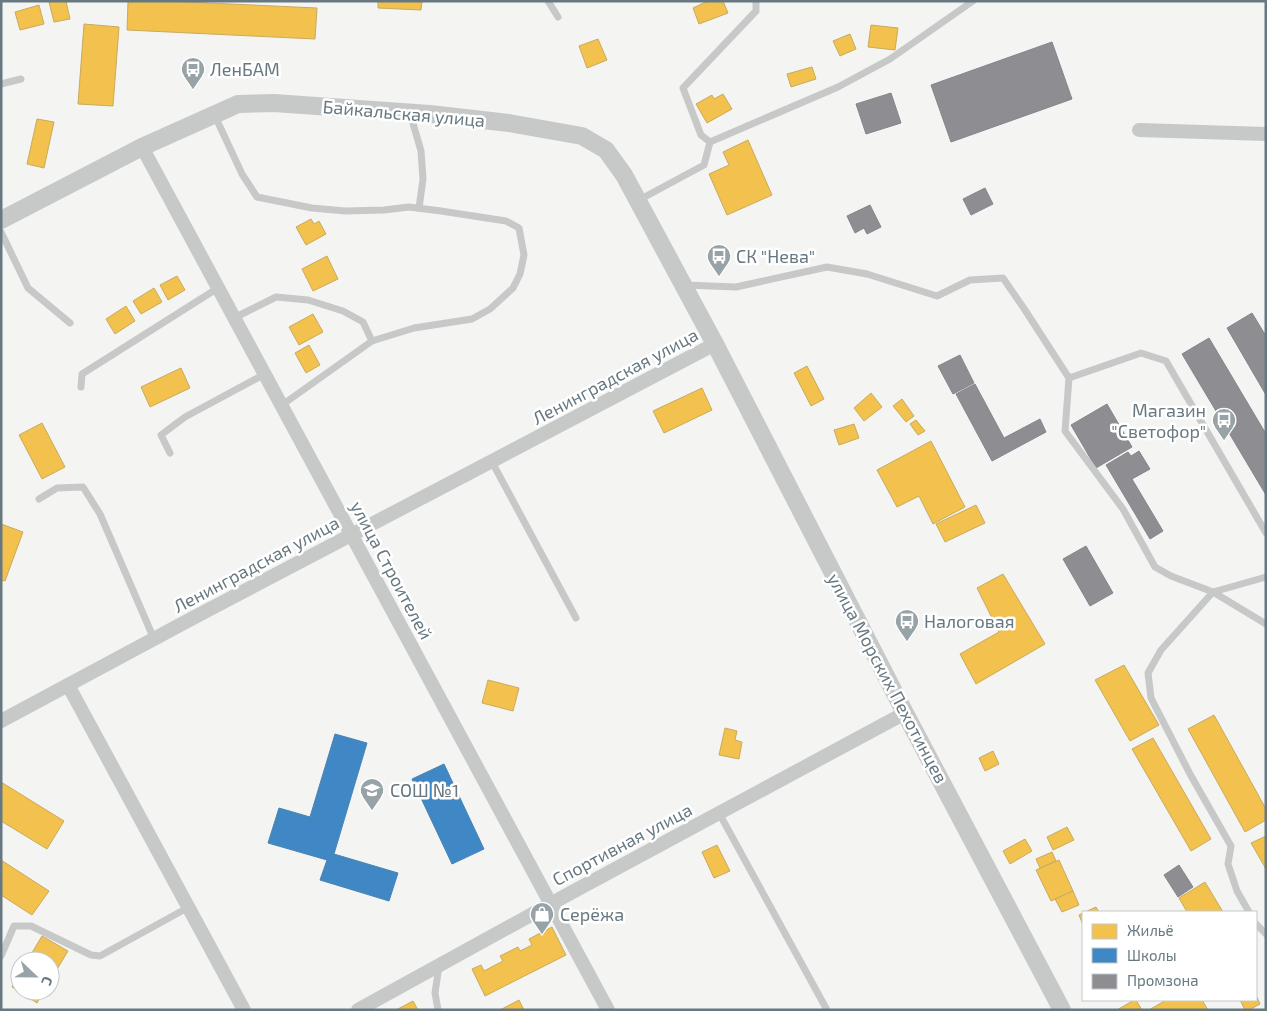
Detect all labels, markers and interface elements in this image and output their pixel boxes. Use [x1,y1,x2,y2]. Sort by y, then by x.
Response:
bus stop icon: ЛенБАМ [180,56,206,90]
place label: ЛенБАМ [210,58,280,80]
street label: Байкальская улица [322,95,486,131]
bus stop icon: СК "Нева" [706,243,732,277]
place label: СК "Нева" [736,245,815,267]
street label: Ленинградская улица [528,323,702,429]
place label: Магазин "Светофор" [1111,399,1206,442]
bus stop icon: Магазин "Светофор" [1211,407,1237,441]
street label: улица Строителей [346,497,438,643]
street label: Ленинградская улица [169,511,343,617]
street label: улица Морских Пехотинцев [823,569,953,787]
bus stop icon: Налоговая [894,608,920,642]
place label: Налоговая [924,610,1014,632]
school or university icon: СОШ №1 [359,777,385,811]
place label: СОШ №1 [390,779,459,801]
street label: Спортивная улица [548,798,696,890]
shop icon: Серёжа [529,901,555,935]
place label: Серёжа [560,903,624,925]
legend [1082,911,1257,1001]
text: Жильё [1127,921,1174,939]
text: Школы [1127,946,1177,964]
north arrow [10,951,60,1001]
text: Промзона [1127,971,1199,989]
text: С [38,974,57,988]

